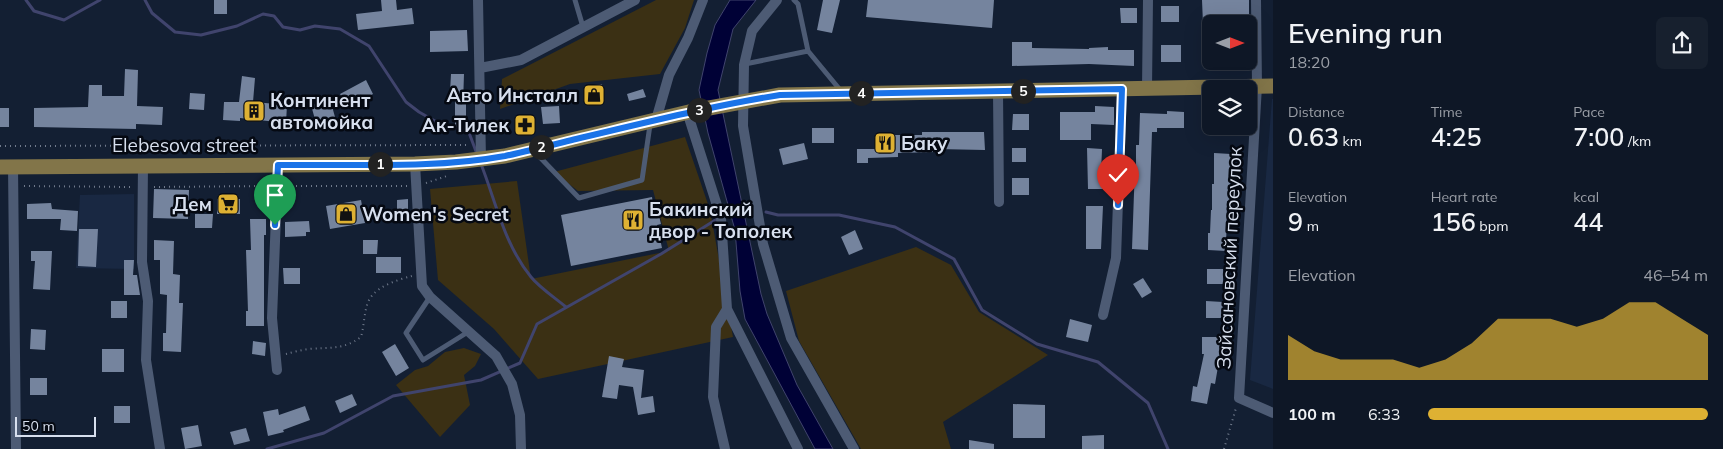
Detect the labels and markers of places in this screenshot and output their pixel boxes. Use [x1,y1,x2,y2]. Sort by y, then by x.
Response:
pin: 5 [1010,78,1036,104]
pin: 4 [848,80,874,106]
place label: Авто Инсталл [446,83,578,107]
shop icon: Авто Инсталл [582,83,606,107]
place label: Континент автомойка [270,88,373,134]
pin: 3 [686,98,712,122]
building icon: Континент автомойка [242,99,266,123]
place label: Ак-Тилек [421,113,509,137]
pharmacy icon: Ак-Тилек [513,113,537,137]
restaurant icon: Баку [873,131,897,155]
place label: Баку [901,131,948,155]
pin: 2 [528,134,554,160]
pin: 1 [368,152,392,176]
pin [1097,154,1139,205]
pin [254,174,296,225]
place label: Дем [172,192,212,216]
supermarket icon: Дем [216,192,240,216]
place label: Бакинский двор - Тополек [649,197,792,243]
shop icon: Women's Secret [334,202,358,226]
place label: Women's Secret [362,202,509,226]
restaurant icon: Бакинский двор - Тополек [621,208,645,232]

